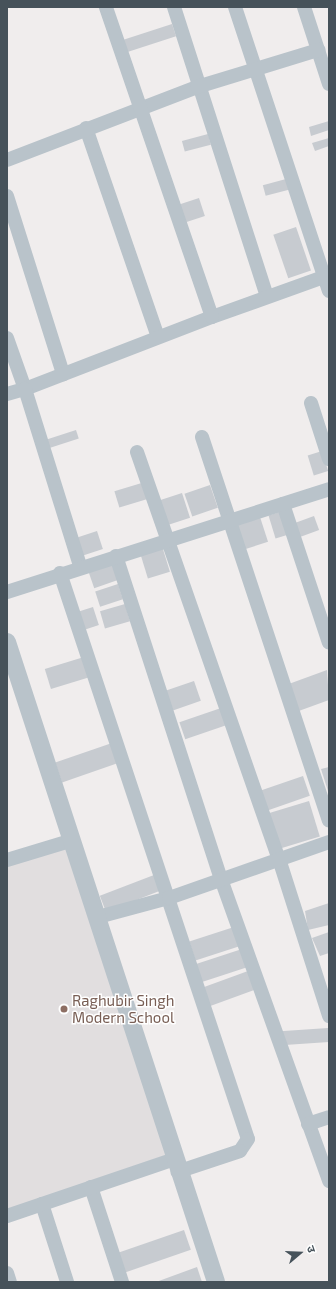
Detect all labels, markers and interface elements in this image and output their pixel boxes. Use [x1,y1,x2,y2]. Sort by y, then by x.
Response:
place label: Raghubir Singh Modern School [72,991,175,1026]
marker: Raghubir Singh Modern School [59,1004,69,1014]
north arrow [280,1233,320,1273]
text: उ [305,1244,319,1254]

